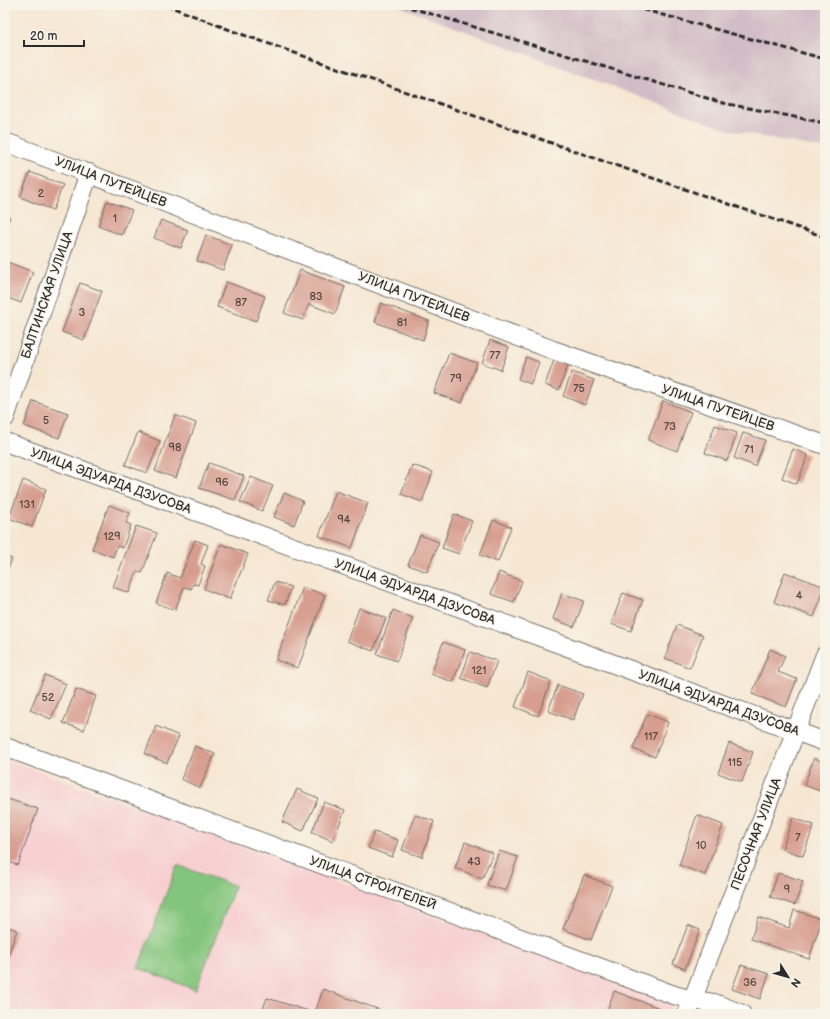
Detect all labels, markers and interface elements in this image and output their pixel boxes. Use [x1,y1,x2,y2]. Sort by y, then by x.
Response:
scale bar [24,22,84,48]
text: 20 m [30,29,57,44]
street label: УЛИЦА ПУТЕЙЦЕВ [53,153,169,211]
house number: 2 [38,187,45,200]
house number: 1 [113,212,117,225]
street label: БАЛТИНСКАЯ УЛИЦА [18,229,76,361]
street label: УЛИЦА ПУТЕЙЦЕВ [356,268,472,326]
house number: 83 [309,290,323,303]
house number: 87 [235,296,247,309]
house number: 3 [79,306,86,319]
house number: 81 [397,316,407,329]
house number: 77 [490,349,501,362]
house number: 79 [450,372,462,385]
street label: УЛИЦА ПУТЕЙЦЕВ [659,381,777,435]
house number: 75 [573,382,585,395]
house number: 5 [43,414,49,427]
house number: 73 [664,420,676,433]
house number: 98 [169,441,181,454]
house number: 71 [744,443,754,456]
street label: УЛИЦА ЭДУАРДА ДЗУСОВА [28,444,194,518]
house number: 96 [215,476,229,489]
house number: 131 [19,498,35,511]
house number: 94 [337,513,351,526]
house number: 129 [103,530,121,543]
street label: УЛИЦА ЭДУАРДА ДЗУСОВА [332,555,498,629]
house number: 4 [796,589,803,602]
house number: 121 [472,664,486,677]
street label: УЛИЦА ЭДУАРДА ДЗУСОВА [636,666,802,740]
house number: 52 [42,691,55,704]
house number: 117 [644,730,659,743]
house number: 115 [728,756,742,769]
street label: ПЕСОЧНАЯ УЛИЦА [727,775,785,892]
house number: 7 [795,831,801,844]
house number: 10 [696,839,707,852]
street label: УЛИЦА СТРОИТЕЛЕЙ [307,853,439,913]
house number: 43 [467,855,481,868]
house number: 9 [784,883,790,896]
north arrow [768,957,808,997]
house number: 36 [743,976,757,989]
text: N [788,976,803,990]

